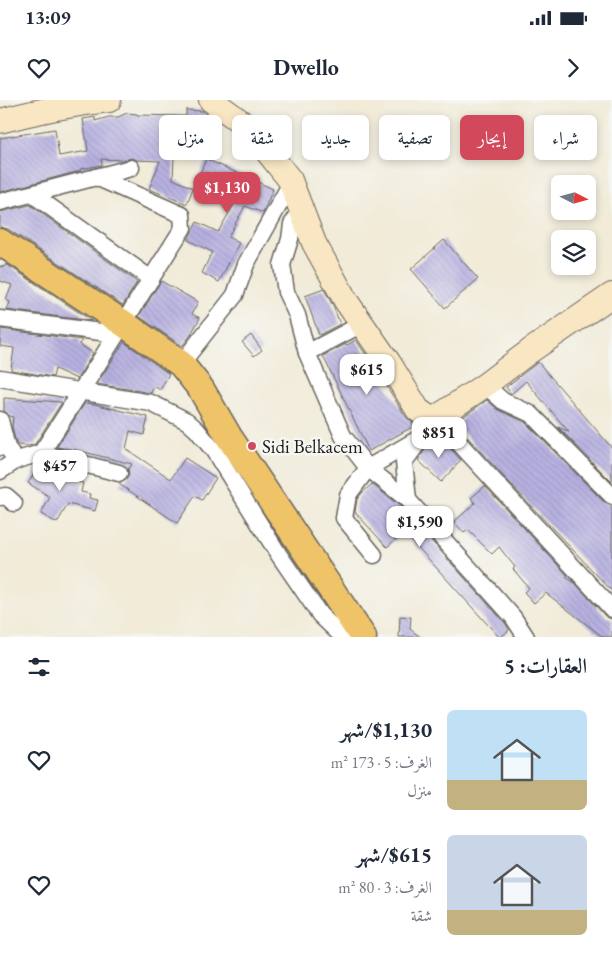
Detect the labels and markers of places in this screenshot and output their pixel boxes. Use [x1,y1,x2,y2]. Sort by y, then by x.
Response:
pin: $1,130 [186,172,268,214]
pin: $615 [337,354,397,396]
pin: $851 [409,416,469,459]
place label: Sidi Belkacem [262,434,363,459]
marker: Sidi Belkacem [246,440,258,452]
pin: $457 [30,450,90,492]
pin: $1,590 [379,506,461,548]

